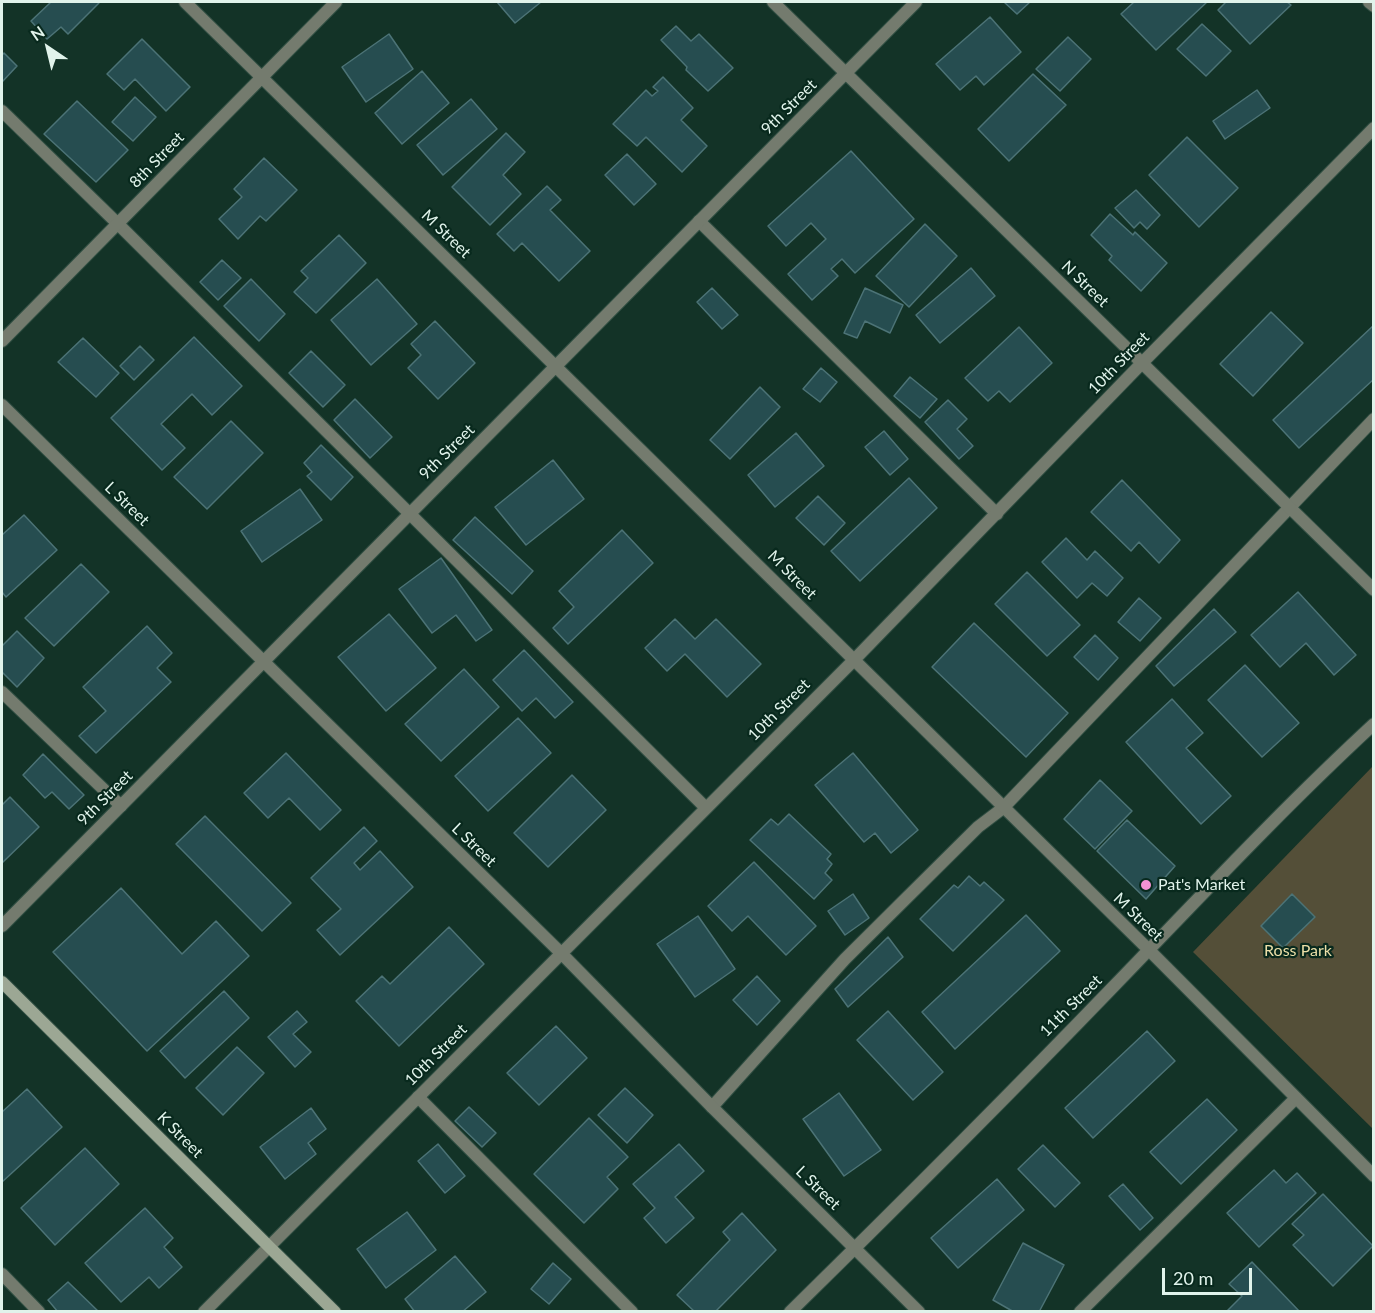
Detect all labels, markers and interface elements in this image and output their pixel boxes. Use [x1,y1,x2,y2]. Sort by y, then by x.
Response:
north arrow [18,18,78,78]
text: N [27,22,48,44]
street label: 9th Street [757,75,821,139]
street label: 8th Street [126,128,188,192]
street label: M Street [417,206,475,262]
street label: N Street [1057,257,1113,311]
street label: 10th Street [1084,328,1154,398]
street label: 9th Street [415,420,479,484]
street label: L Street [101,478,153,530]
street label: M Street [764,547,820,603]
street label: 10th Street [744,675,814,745]
street label: 9th Street [73,766,137,830]
street label: L Street [448,819,500,871]
place label: Pat's Market [1158,875,1245,895]
marker: Pat's Market [1139,878,1153,892]
street label: M Street [1109,889,1167,945]
park label: Ross Park [1264,941,1332,961]
street label: 11th Street [1036,971,1106,1041]
street label: 10th Street [401,1020,471,1090]
street label: K Street [153,1108,207,1162]
street label: L Street [792,1162,844,1214]
scale bar [1165,1256,1255,1294]
text: 20 m [1173,1267,1213,1289]

